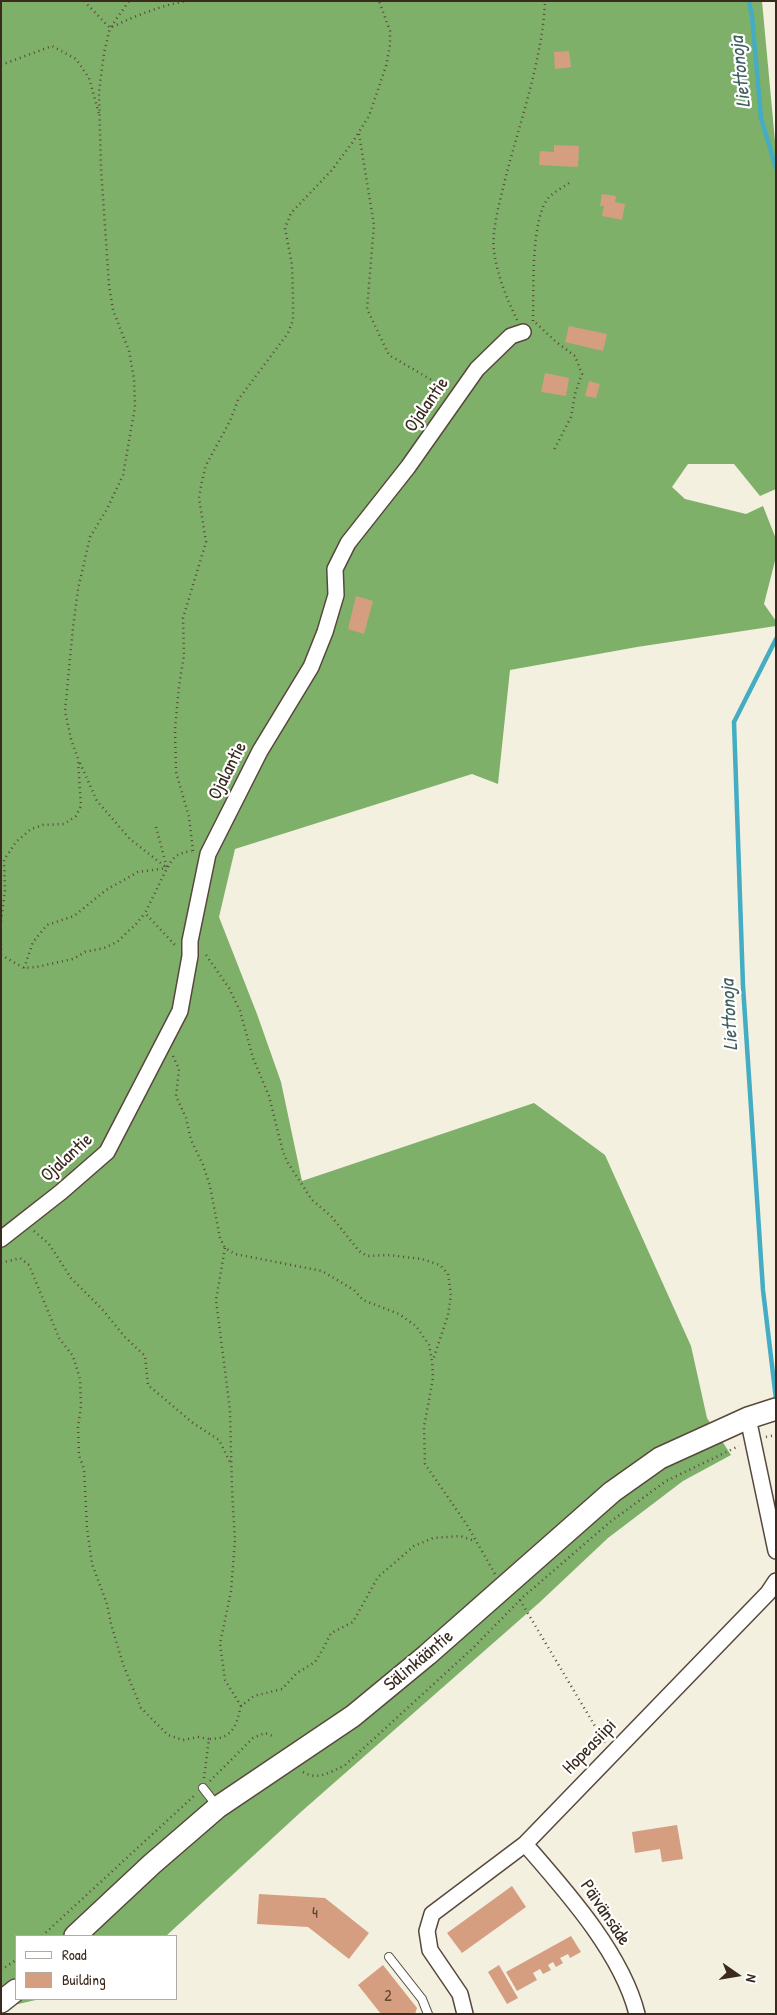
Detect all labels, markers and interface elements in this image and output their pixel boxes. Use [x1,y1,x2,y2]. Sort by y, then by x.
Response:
water label: Liettonoja [725,35,757,109]
street label: Ojalantie [400,373,454,437]
street label: Ojalantie [204,738,252,804]
water label: Liettonoja [716,979,744,1051]
street label: Ojalantie [36,1129,98,1187]
street label: Sälinkääntie [380,1625,458,1697]
street label: Hopeasiipi [558,1715,622,1779]
street label: Päivänsäde [575,1876,635,1950]
house number: 4 [312,1904,318,1924]
legend [15,1935,178,2000]
text: Road [62,1944,87,1965]
north arrow [712,1950,762,2000]
text: Building [62,1969,106,1990]
text: N [742,1973,762,1984]
house number: 2 [384,1987,392,2007]

